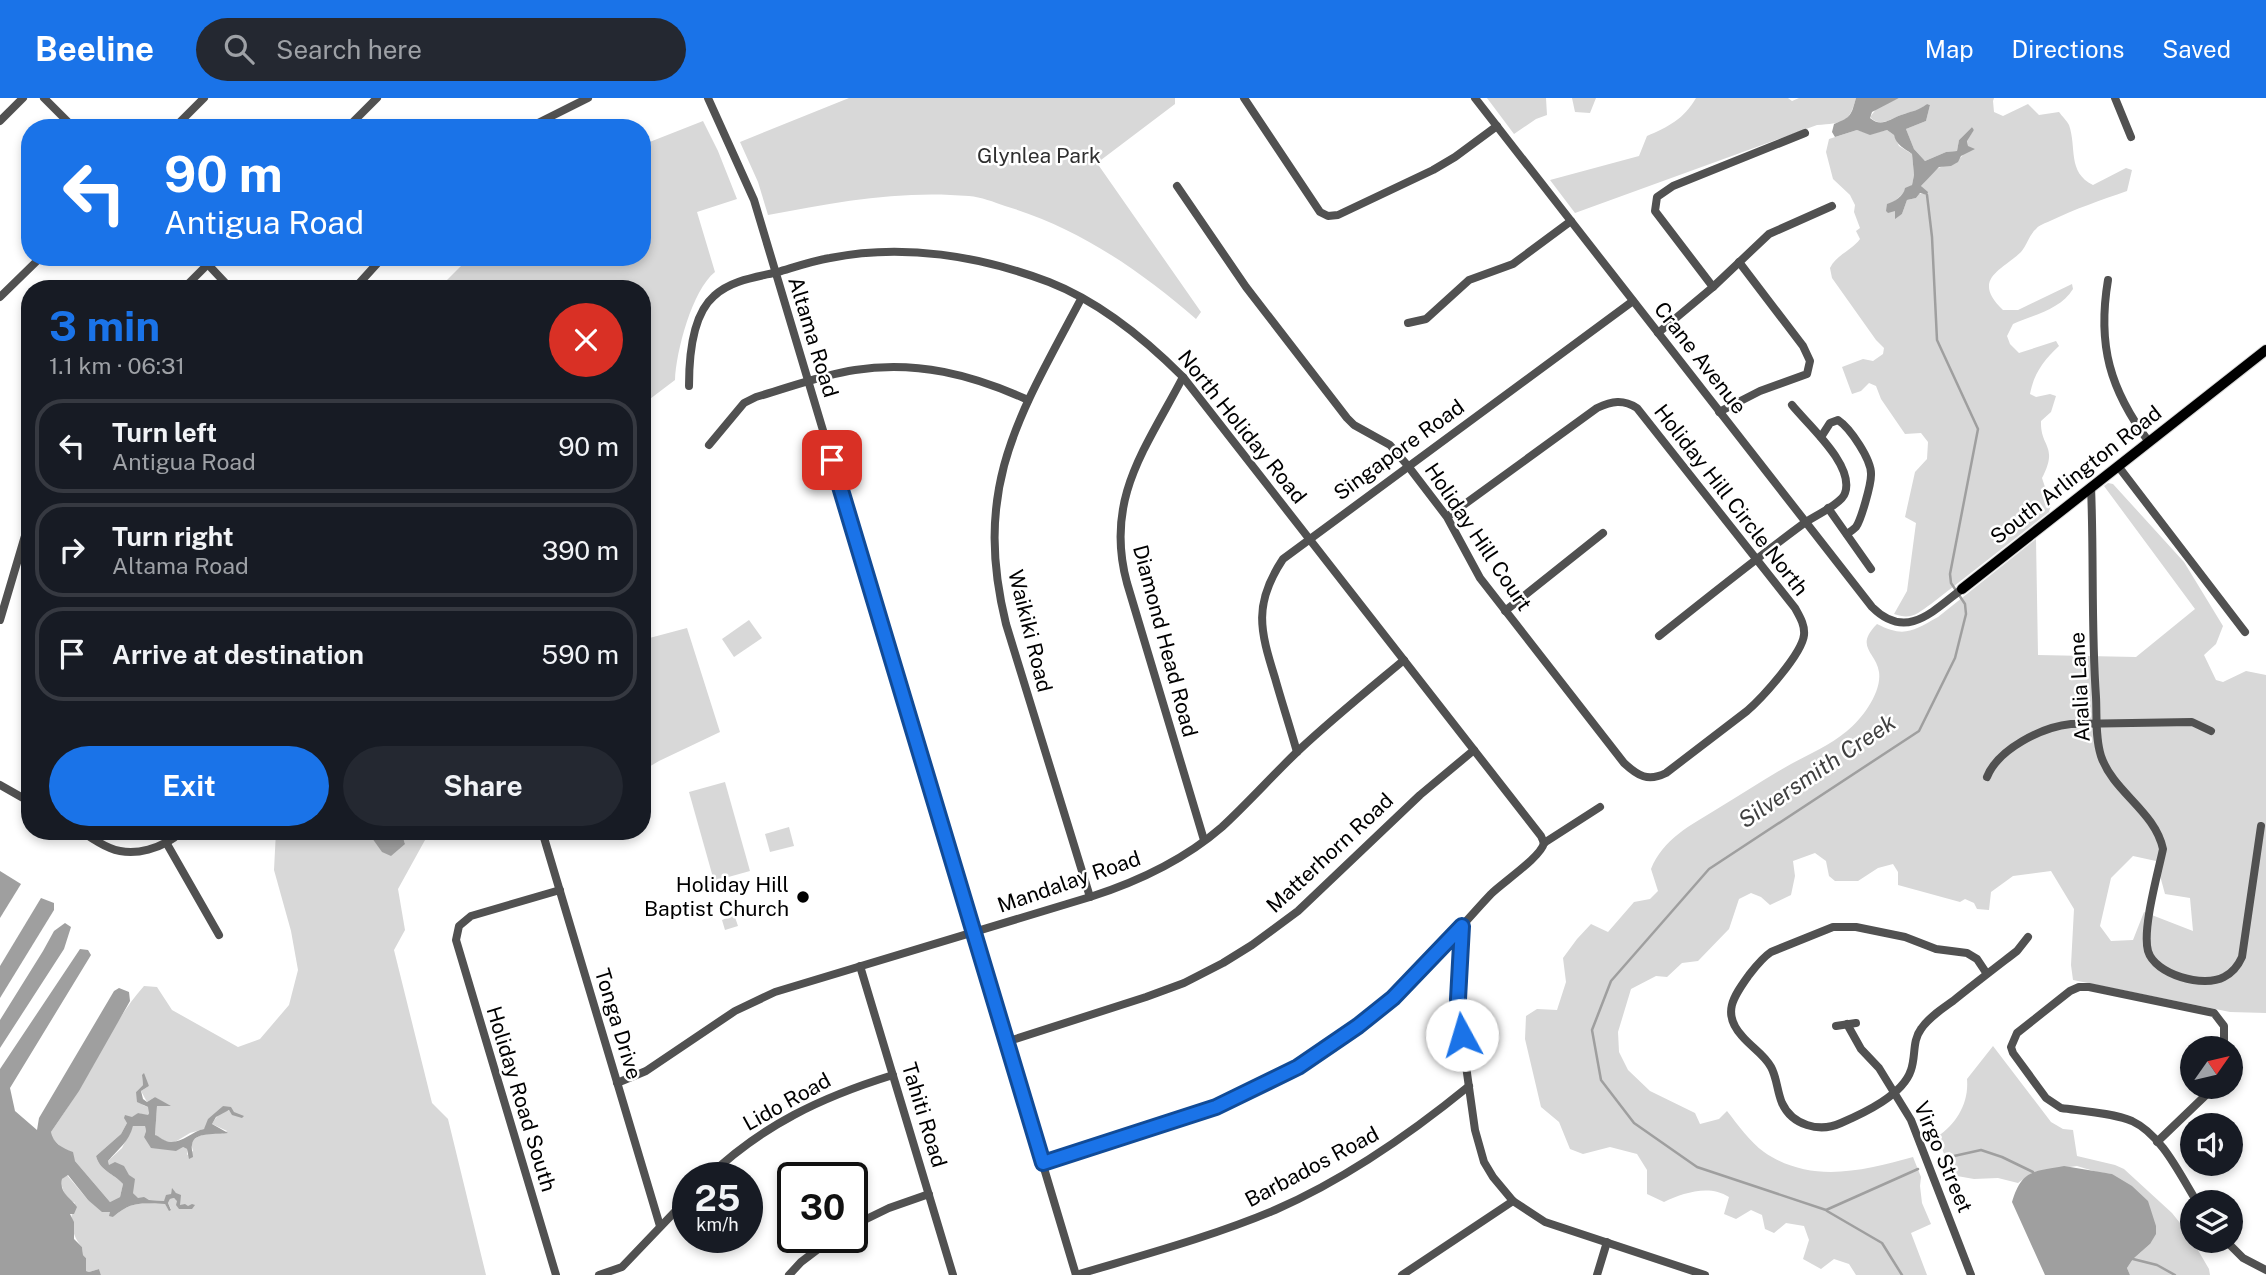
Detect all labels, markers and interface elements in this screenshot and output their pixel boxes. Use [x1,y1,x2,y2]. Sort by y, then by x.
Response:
search box [196,18,686,81]
text: Beeline [35,30,154,68]
icon: search [220,30,258,68]
text: Search here [276,34,422,65]
text: Map [1925,35,1974,63]
text: Directions [2012,35,2124,63]
text: Saved [2162,35,2231,63]
park label: Glynlea Park [977,143,1101,168]
text: 90 m [164,145,283,203]
icon: left [49,147,140,238]
text: Antigua Road [164,204,364,241]
street label: Altama Road [783,274,844,400]
street label: Crane Avenue [1649,297,1752,419]
text: 3 min [49,301,160,350]
button: close [549,303,623,377]
street label: North Holiday Road [1173,345,1312,508]
text: 1.1 km · 06:31 [49,352,185,379]
street label: Singapore Road [1329,394,1469,505]
street label: Holiday Hill Circle North [1649,399,1814,600]
street label: South Arlington Road [1985,400,2166,549]
text: Turn left [112,417,217,448]
icon: left [53,427,91,465]
pin [802,430,862,490]
text: 90 m [558,431,619,462]
icon: arrive [813,441,851,479]
text: Antigua Road [112,448,256,475]
street label: Holiday Hill Court [1420,458,1537,615]
text: Turn right [112,521,234,552]
icon: right [53,531,91,569]
text: 390 m [542,535,619,566]
street label: Diamond Head Road [1128,542,1203,740]
text: Altama Road [112,552,249,579]
street label: Waikiki Road [1003,567,1058,695]
street label: Aralia Lane [2064,631,2095,743]
icon: arrive [53,635,91,673]
text: Arrive at destination [112,639,364,670]
text: 590 m [542,639,619,670]
water label: Silversmith Creek [1733,708,1901,833]
button: Exit [49,746,329,826]
button: Share [343,746,623,826]
street label: Matterhorn Road [1261,788,1398,918]
street label: Mandalay Road [994,845,1144,918]
place label: Holiday Hill Baptist Church [644,872,789,921]
marker: Holiday Hill Baptist Church [795,889,811,905]
street label: Tonga Drive [590,965,647,1082]
position arrow [1425,998,1499,1072]
street label: Holiday Road South [481,1003,562,1195]
north arrow [2180,1036,2244,1099]
map controls [2180,1036,2243,1253]
street label: Tahiti Road [897,1059,952,1170]
street label: Lido Road [739,1067,835,1136]
street label: Virgo Street [1909,1098,1978,1216]
button: sound [2180,1113,2243,1176]
street label: Barbados Road [1241,1121,1383,1212]
speed limit sign: 30 [777,1162,868,1253]
text: 25 [695,1178,740,1219]
button: layers [2180,1190,2243,1253]
text: km/h [696,1214,739,1235]

